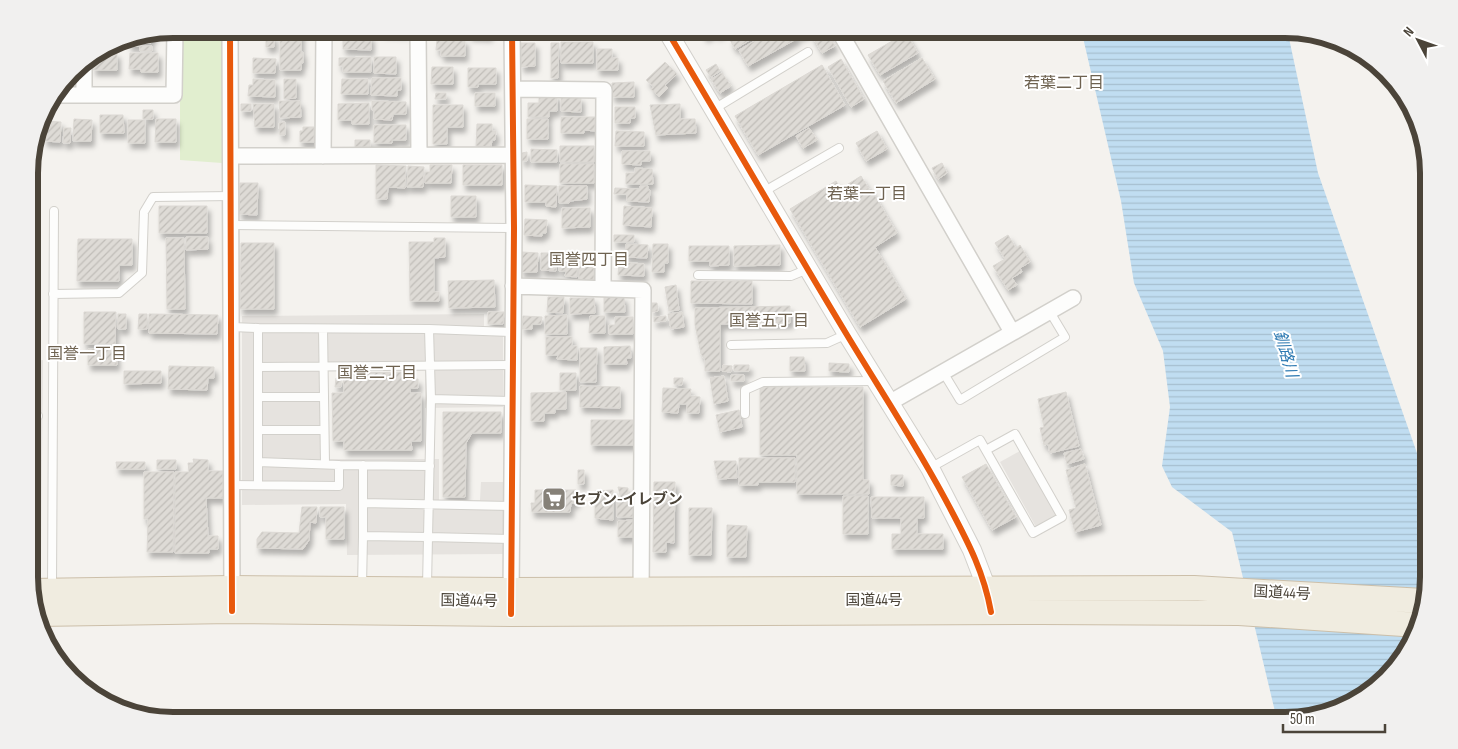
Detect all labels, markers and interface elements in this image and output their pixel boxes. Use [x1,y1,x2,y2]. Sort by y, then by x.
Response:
north arrow [1393,15,1443,65]
text: N [1400,23,1417,40]
district label: 若葉二丁目 [1024,74,1104,93]
district label: 若葉一丁目 [827,185,907,204]
district label: 国誉四丁目 [549,251,629,270]
district label: 国誉五丁目 [729,312,809,331]
water label: 釧路川 [1269,328,1301,382]
district label: 国誉一丁目 [47,345,127,364]
district label: 国誉二丁目 [337,364,417,383]
supermarket icon: セブン-イレブン [541,486,567,512]
place label: セブン-イレブン [572,490,683,509]
street label: 国道44号 [1253,582,1311,604]
street label: 国道44号 [440,591,498,611]
street label: 国道44号 [845,591,903,610]
scale bar [1283,702,1386,734]
text: 50 m [1290,710,1315,729]

